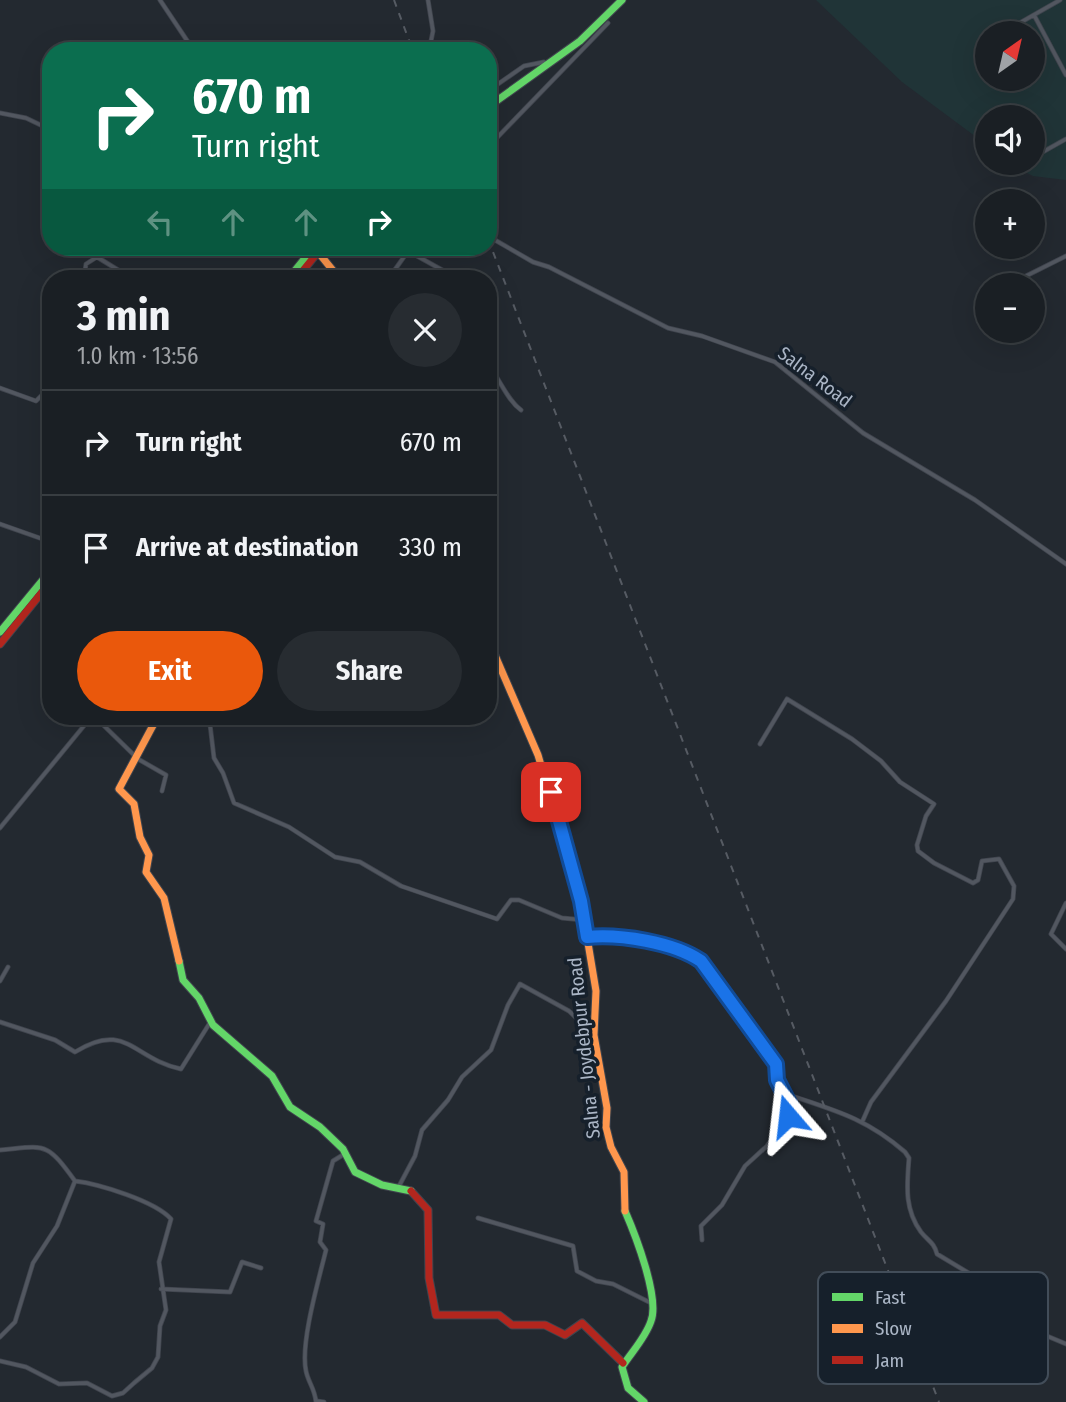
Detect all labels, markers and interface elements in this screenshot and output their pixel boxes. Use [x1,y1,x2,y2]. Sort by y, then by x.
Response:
north arrow [975,21,1045,91]
map controls [975,21,1045,343]
text: 670 m [192,67,312,126]
icon: right [77,70,168,161]
button: sound [975,105,1045,175]
text: Turn right [192,127,319,165]
button: + [975,189,1045,259]
icon: left [141,203,179,241]
icon: ahead [214,203,252,241]
icon: ahead [287,203,325,241]
icon: right [360,203,398,241]
button: − [975,273,1045,343]
text: 3 min [77,291,171,341]
button: close [388,293,462,367]
text: 1.0 km · 13:56 [77,342,198,370]
street label: Salna Road [773,342,857,412]
icon: right [77,424,115,462]
text: Turn right [136,427,242,458]
text: 670 m [400,427,462,458]
icon: arrive [77,529,115,567]
text: Arrive at destination [136,532,359,563]
text: 330 m [399,532,462,563]
button: Exit [77,631,263,711]
button: Share [277,631,462,711]
pin [521,762,581,822]
icon: arrive [532,773,570,811]
street label: Salna - Joydebpur Road [563,956,605,1140]
position arrow [751,1079,825,1153]
legend [818,1272,1048,1384]
text: Fast [875,1286,906,1309]
text: Slow [875,1317,912,1340]
text: Jam [875,1349,904,1372]

